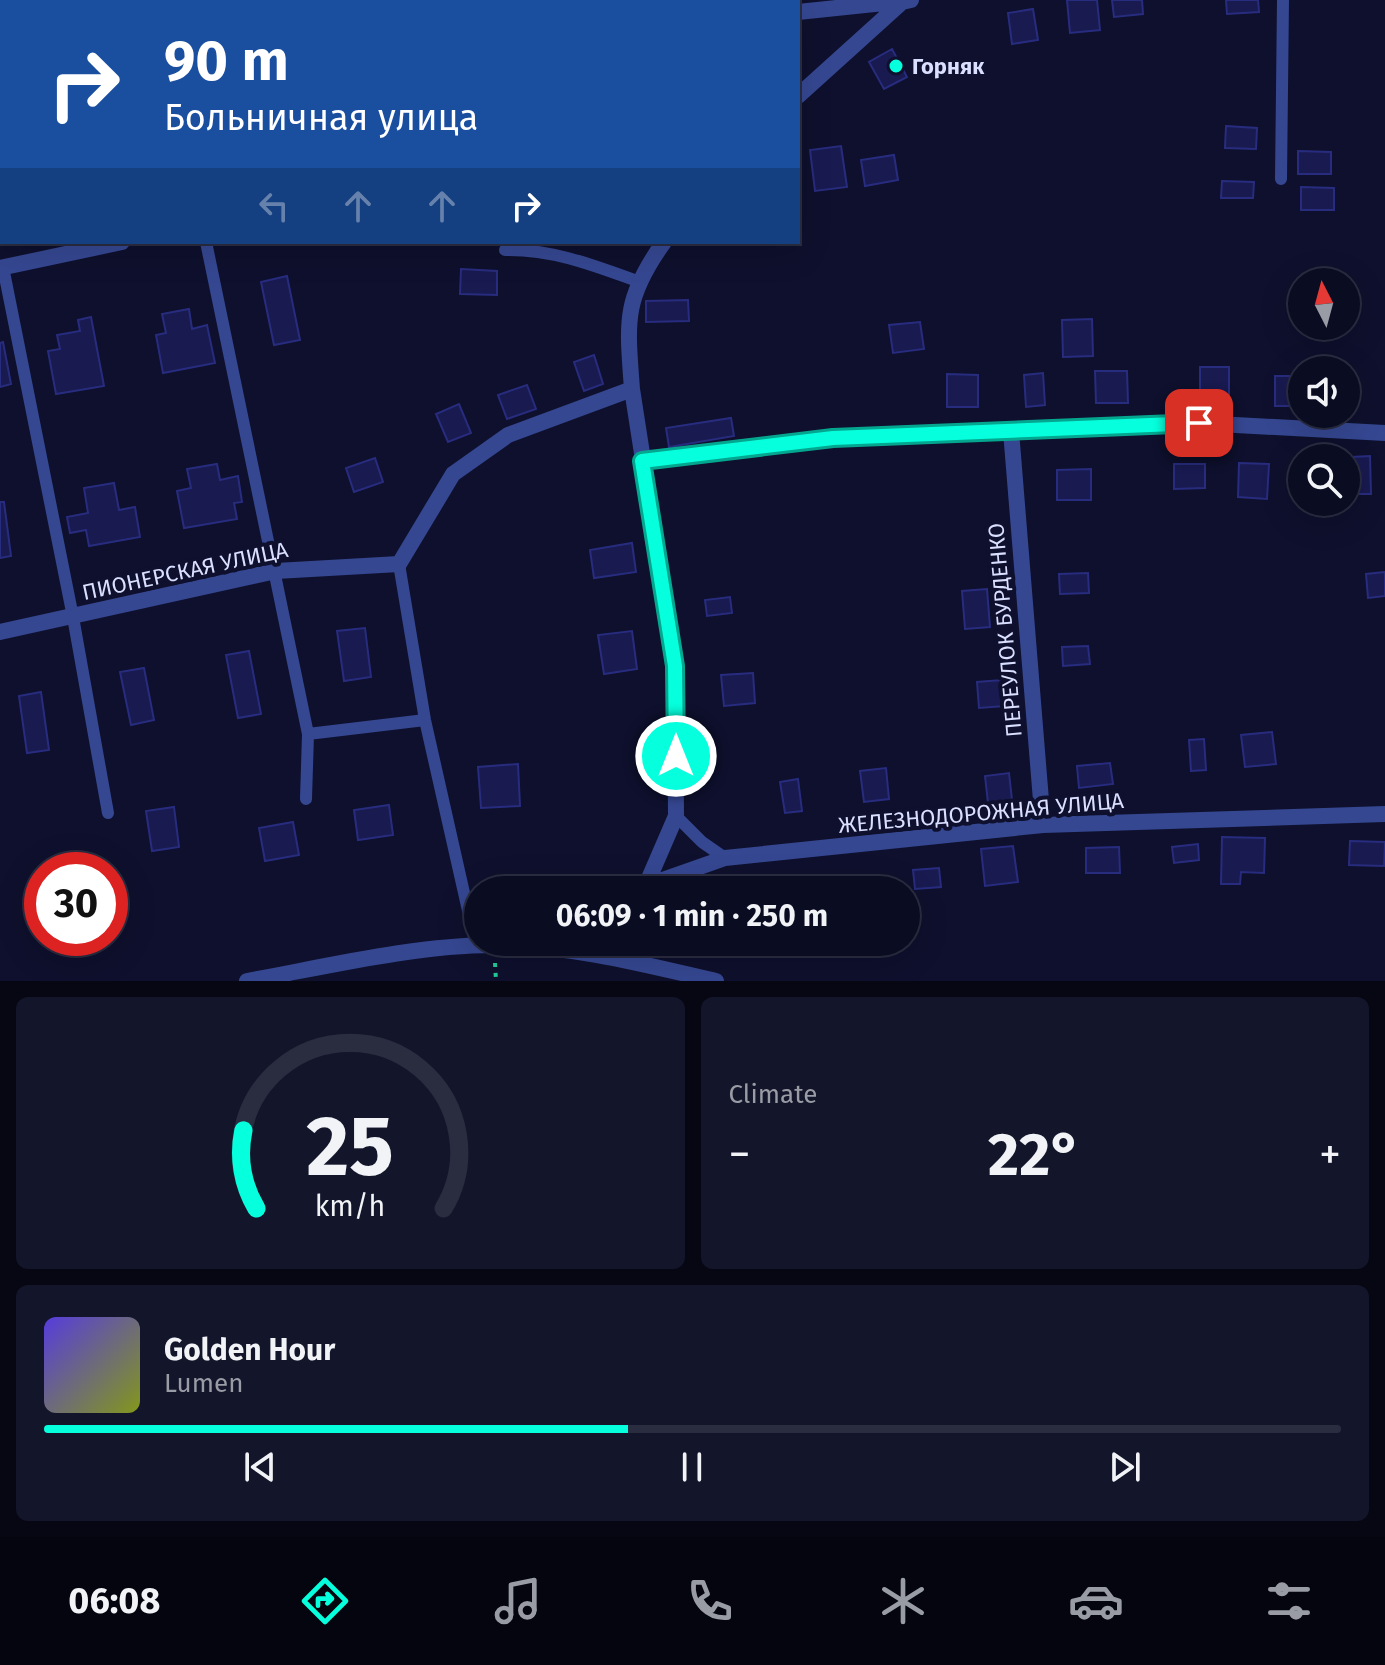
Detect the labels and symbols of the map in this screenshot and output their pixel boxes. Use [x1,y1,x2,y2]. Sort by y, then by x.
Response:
place label: Горняк [912,53,985,80]
marker: Горняк [887,57,905,75]
north arrow [1288,268,1360,340]
pin [1165,389,1233,457]
street label: ПЕРЕУЛОК БУРДЕНКО [982,522,1028,738]
street label: ПИОНЕРСКАЯ УЛИЦА [80,536,291,606]
position arrow [634,714,718,798]
street label: ЖЕЛЕЗНОДОРОЖНАЯ УЛИЦА [837,787,1125,839]
speed limit sign: 30 [24,852,128,956]

